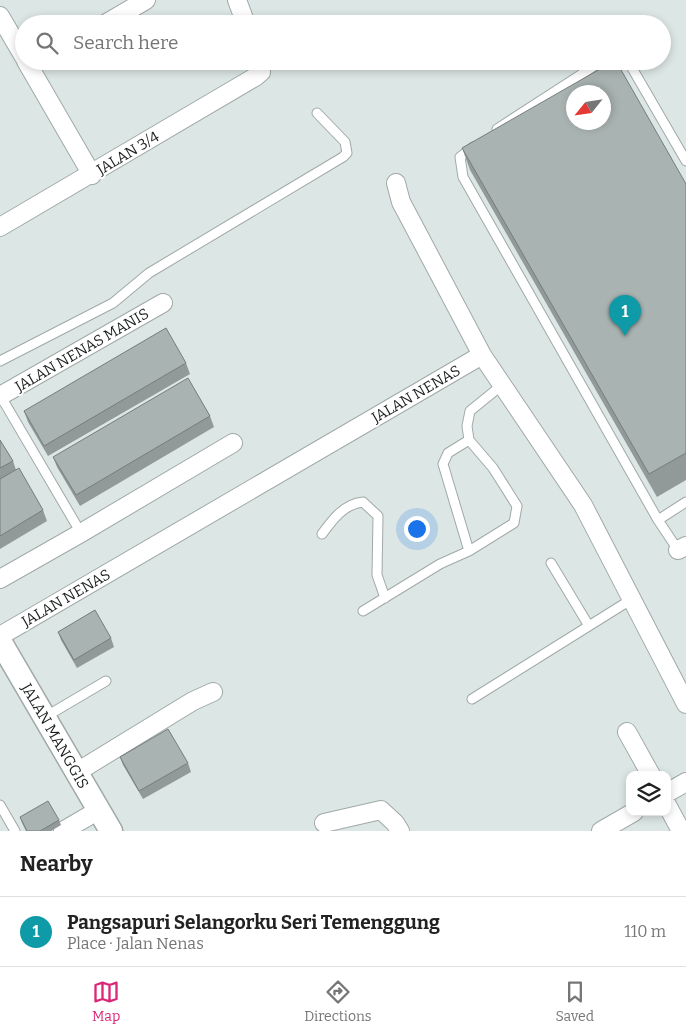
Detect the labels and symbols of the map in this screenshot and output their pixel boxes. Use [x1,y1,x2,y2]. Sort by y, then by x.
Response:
north arrow [566,85,611,130]
street label: JALAN 3/4 [93,127,163,179]
pin: 1 [609,295,641,336]
street label: JALAN NENAS MANIS [11,304,152,396]
street label: JALAN NENAS [368,361,463,427]
your location [404,516,430,542]
street label: JALAN NENAS [18,565,113,631]
street label: JALAN MANGGIS [17,679,92,792]

